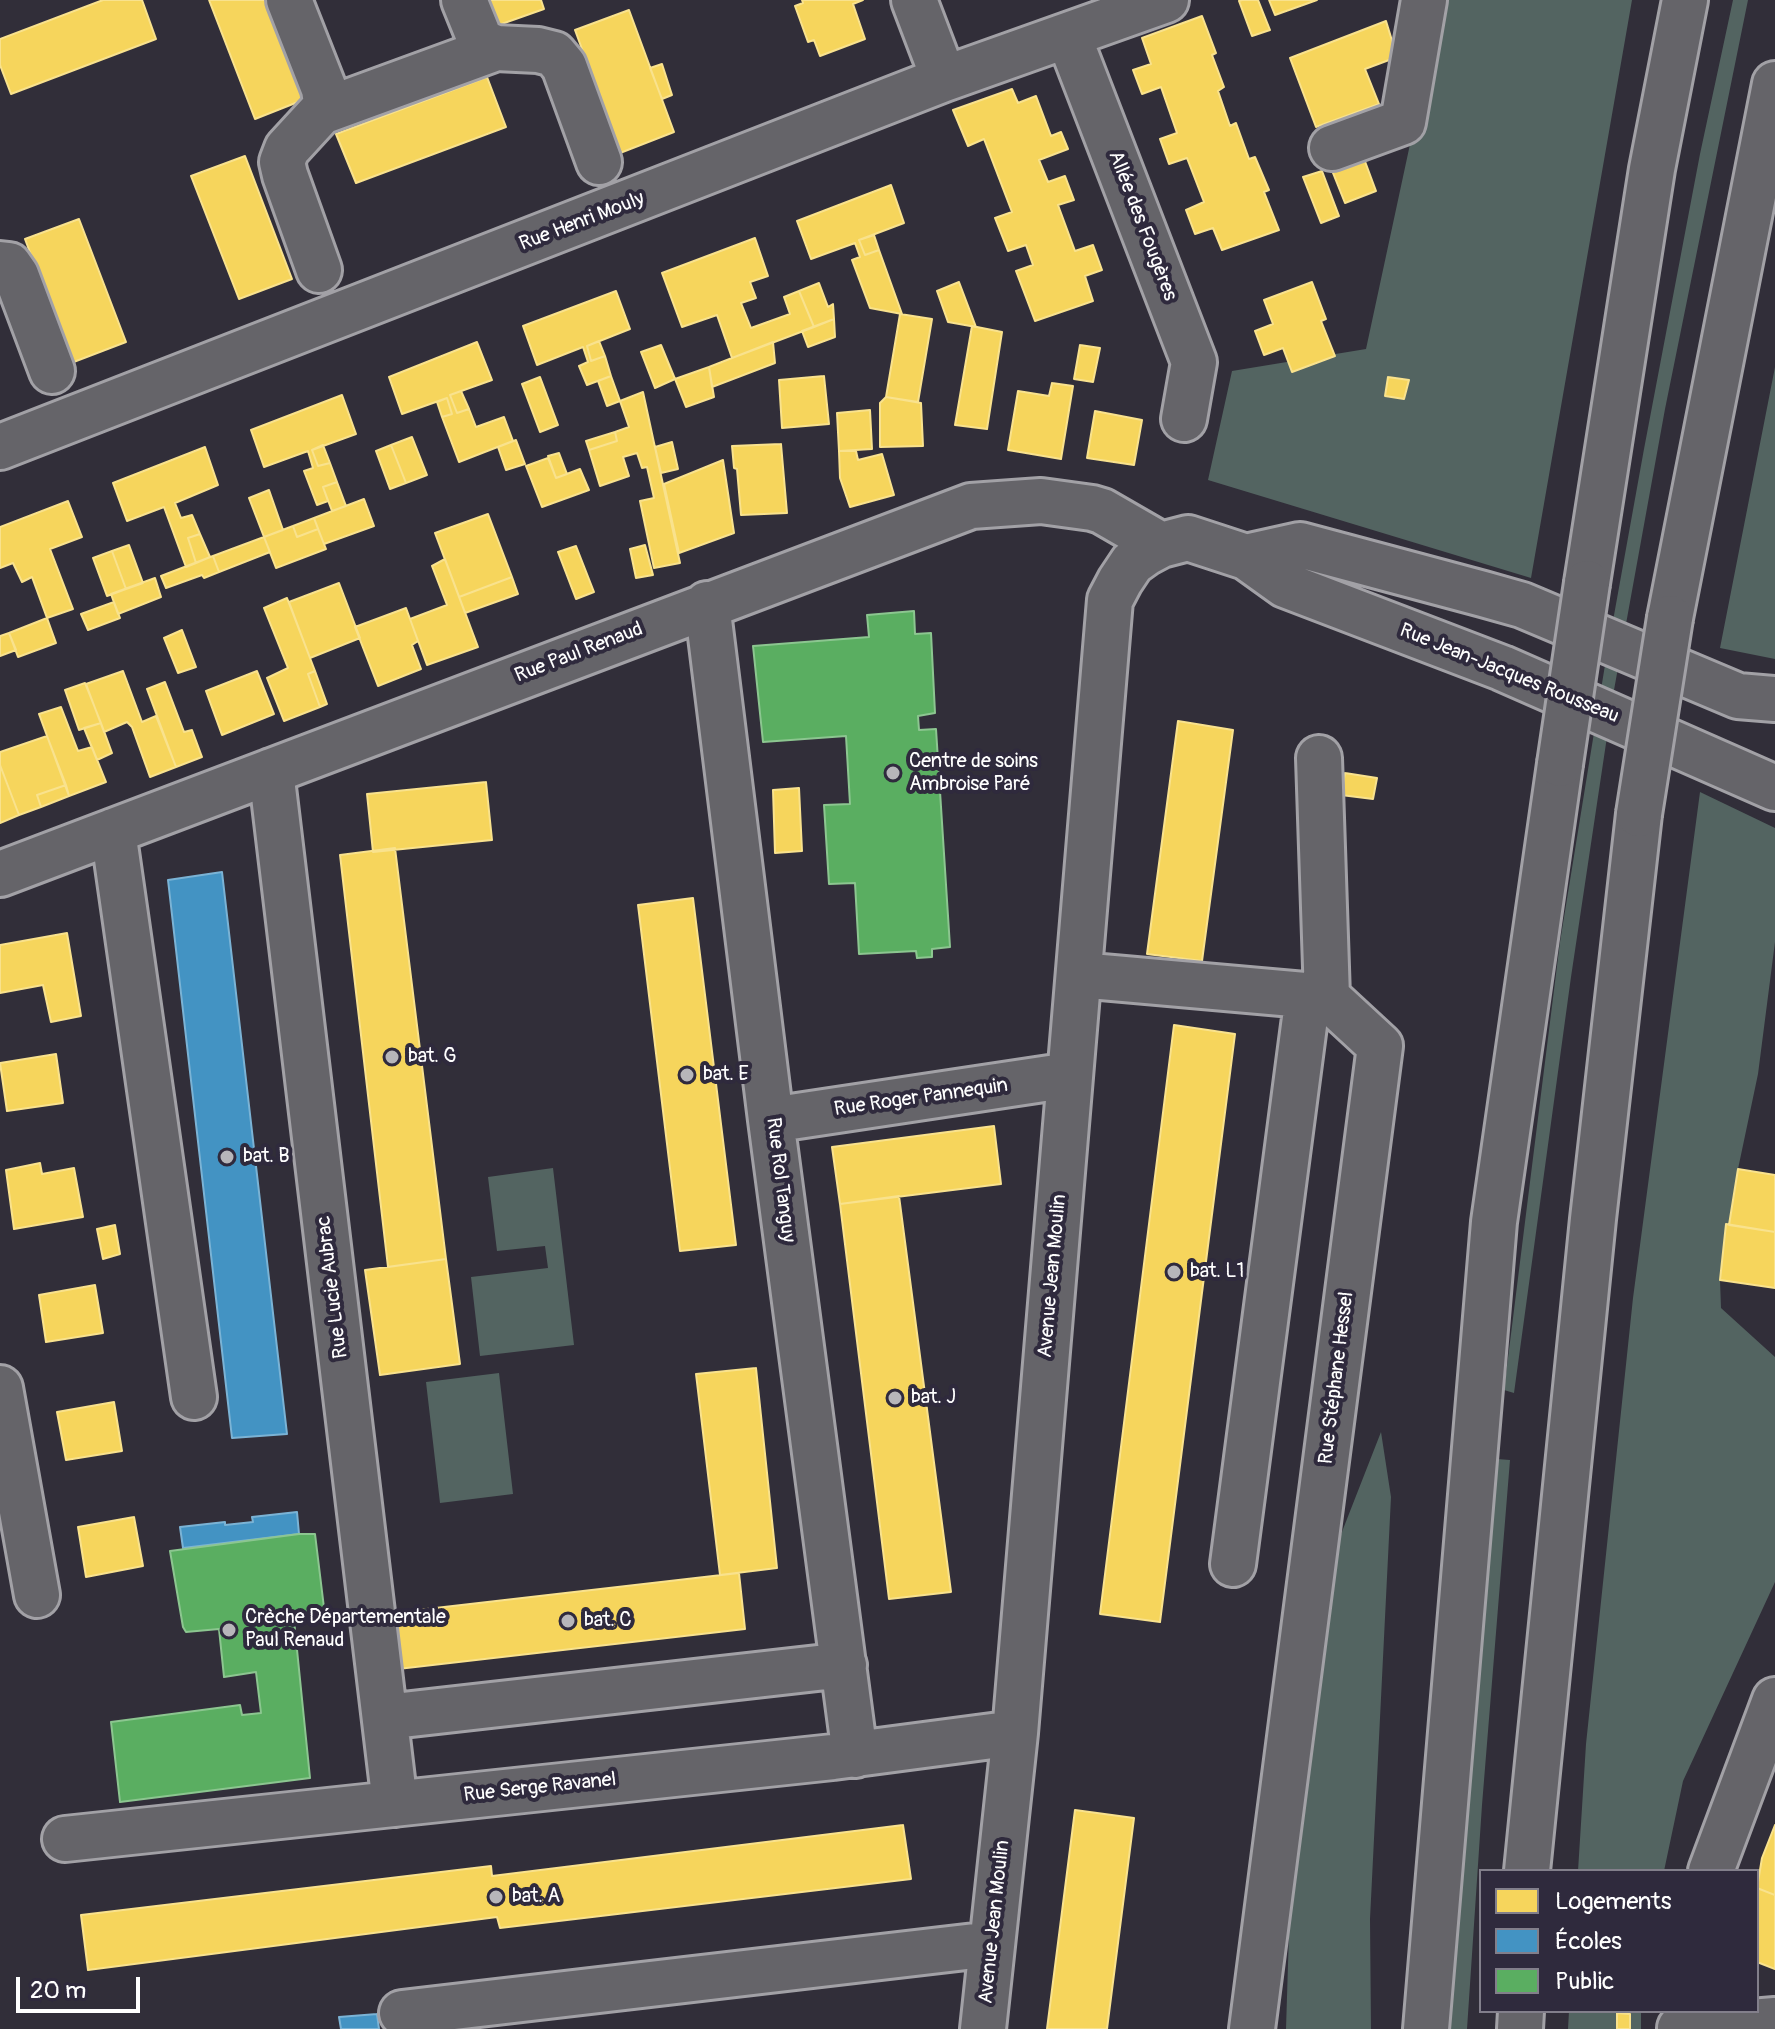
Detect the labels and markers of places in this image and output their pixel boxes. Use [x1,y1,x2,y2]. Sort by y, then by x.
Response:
place label: Centre de soins Ambroise Paré [909,750,1038,797]
marker: Centre de soins Ambroise Paré [884,764,902,782]
place label: bat. G [408,1045,457,1069]
marker: bat. G [383,1048,401,1066]
place label: bat. E [703,1063,749,1087]
marker: bat. E [678,1066,696,1084]
place label: bat. B [243,1145,290,1169]
marker: bat. B [218,1148,236,1166]
place label: bat. L1 [1190,1260,1244,1284]
marker: bat. L1 [1165,1263,1183,1281]
place label: bat. J [911,1386,956,1410]
marker: bat. J [886,1389,904,1407]
place label: Crèche Départementale Paul Renaud [245,1606,446,1653]
place label: bat. C [584,1609,632,1633]
marker: bat. C [559,1612,577,1630]
marker: Crèche Départementale Paul Renaud [220,1621,238,1639]
place label: bat. A [512,1885,560,1909]
marker: bat. A [487,1888,505,1906]

